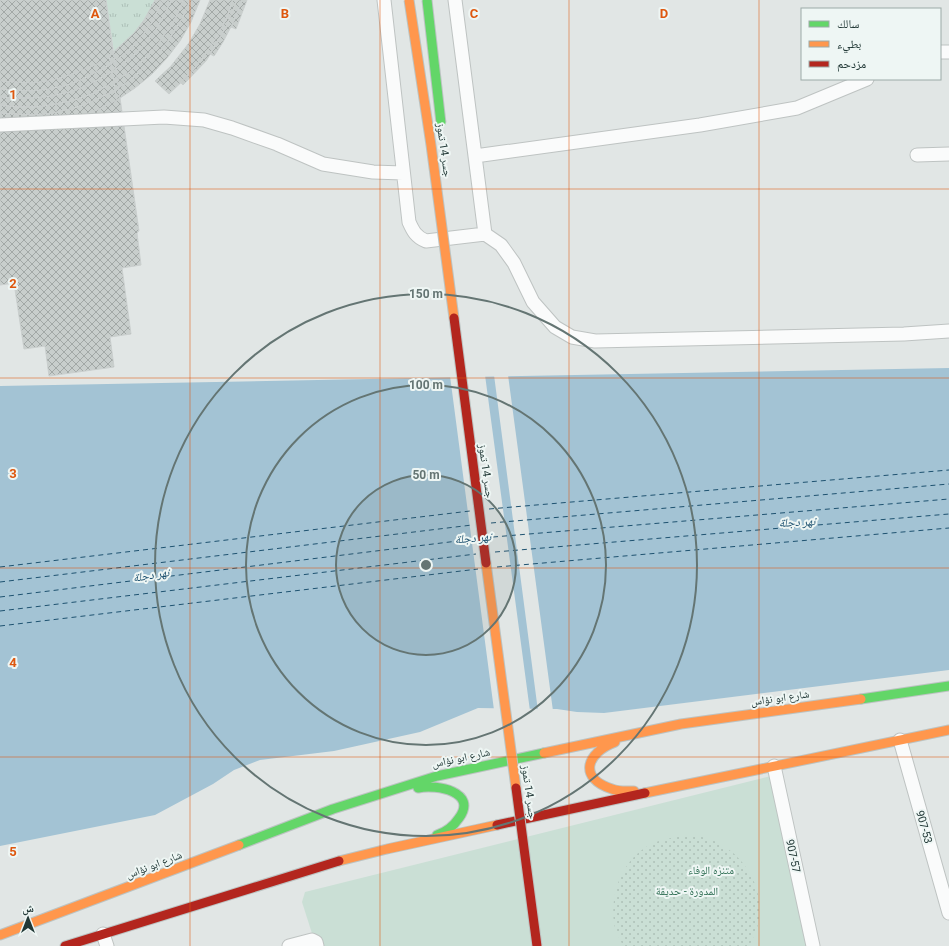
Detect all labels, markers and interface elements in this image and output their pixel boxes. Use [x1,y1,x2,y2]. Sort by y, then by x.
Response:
text: A [91,6,100,21]
text: B [281,6,289,21]
text: C [470,6,479,21]
text: D [660,6,668,21]
legend [801,8,941,80]
text: سالك [837,17,859,31]
text: بطيء [837,37,861,54]
text: مزدحم [837,57,866,72]
text: 1 [9,87,17,102]
street label: جسر 14 تموز [434,121,454,178]
text: 2 [9,276,17,291]
text: 150 m [409,287,443,301]
text: 100 m [409,378,443,392]
street label: جسر 14 تموز [476,442,496,499]
text: 3 [9,466,17,481]
text: 50 m [412,468,440,482]
water label: نهر دجلة [778,514,818,530]
water label: نهر دجلة [454,529,494,547]
centre of rings [419,558,433,572]
water label: نهر دجلة [132,565,173,585]
text: 4 [9,655,17,670]
street label: شارع ابو نؤاس [750,687,810,709]
street label: شارع ابو نؤاس [431,745,491,771]
street label: جسر 14 تموز [519,763,539,820]
street label: 907-53 [913,809,935,845]
street label: 907-57 [783,838,803,874]
text: 5 [9,844,17,859]
street label: شارع ابو نؤاس [124,848,184,882]
park label: متنزه الوفاء [688,864,734,877]
park label: المدورة - حديقة [656,885,718,898]
north arrow [8,898,48,938]
text: ش [22,902,34,916]

